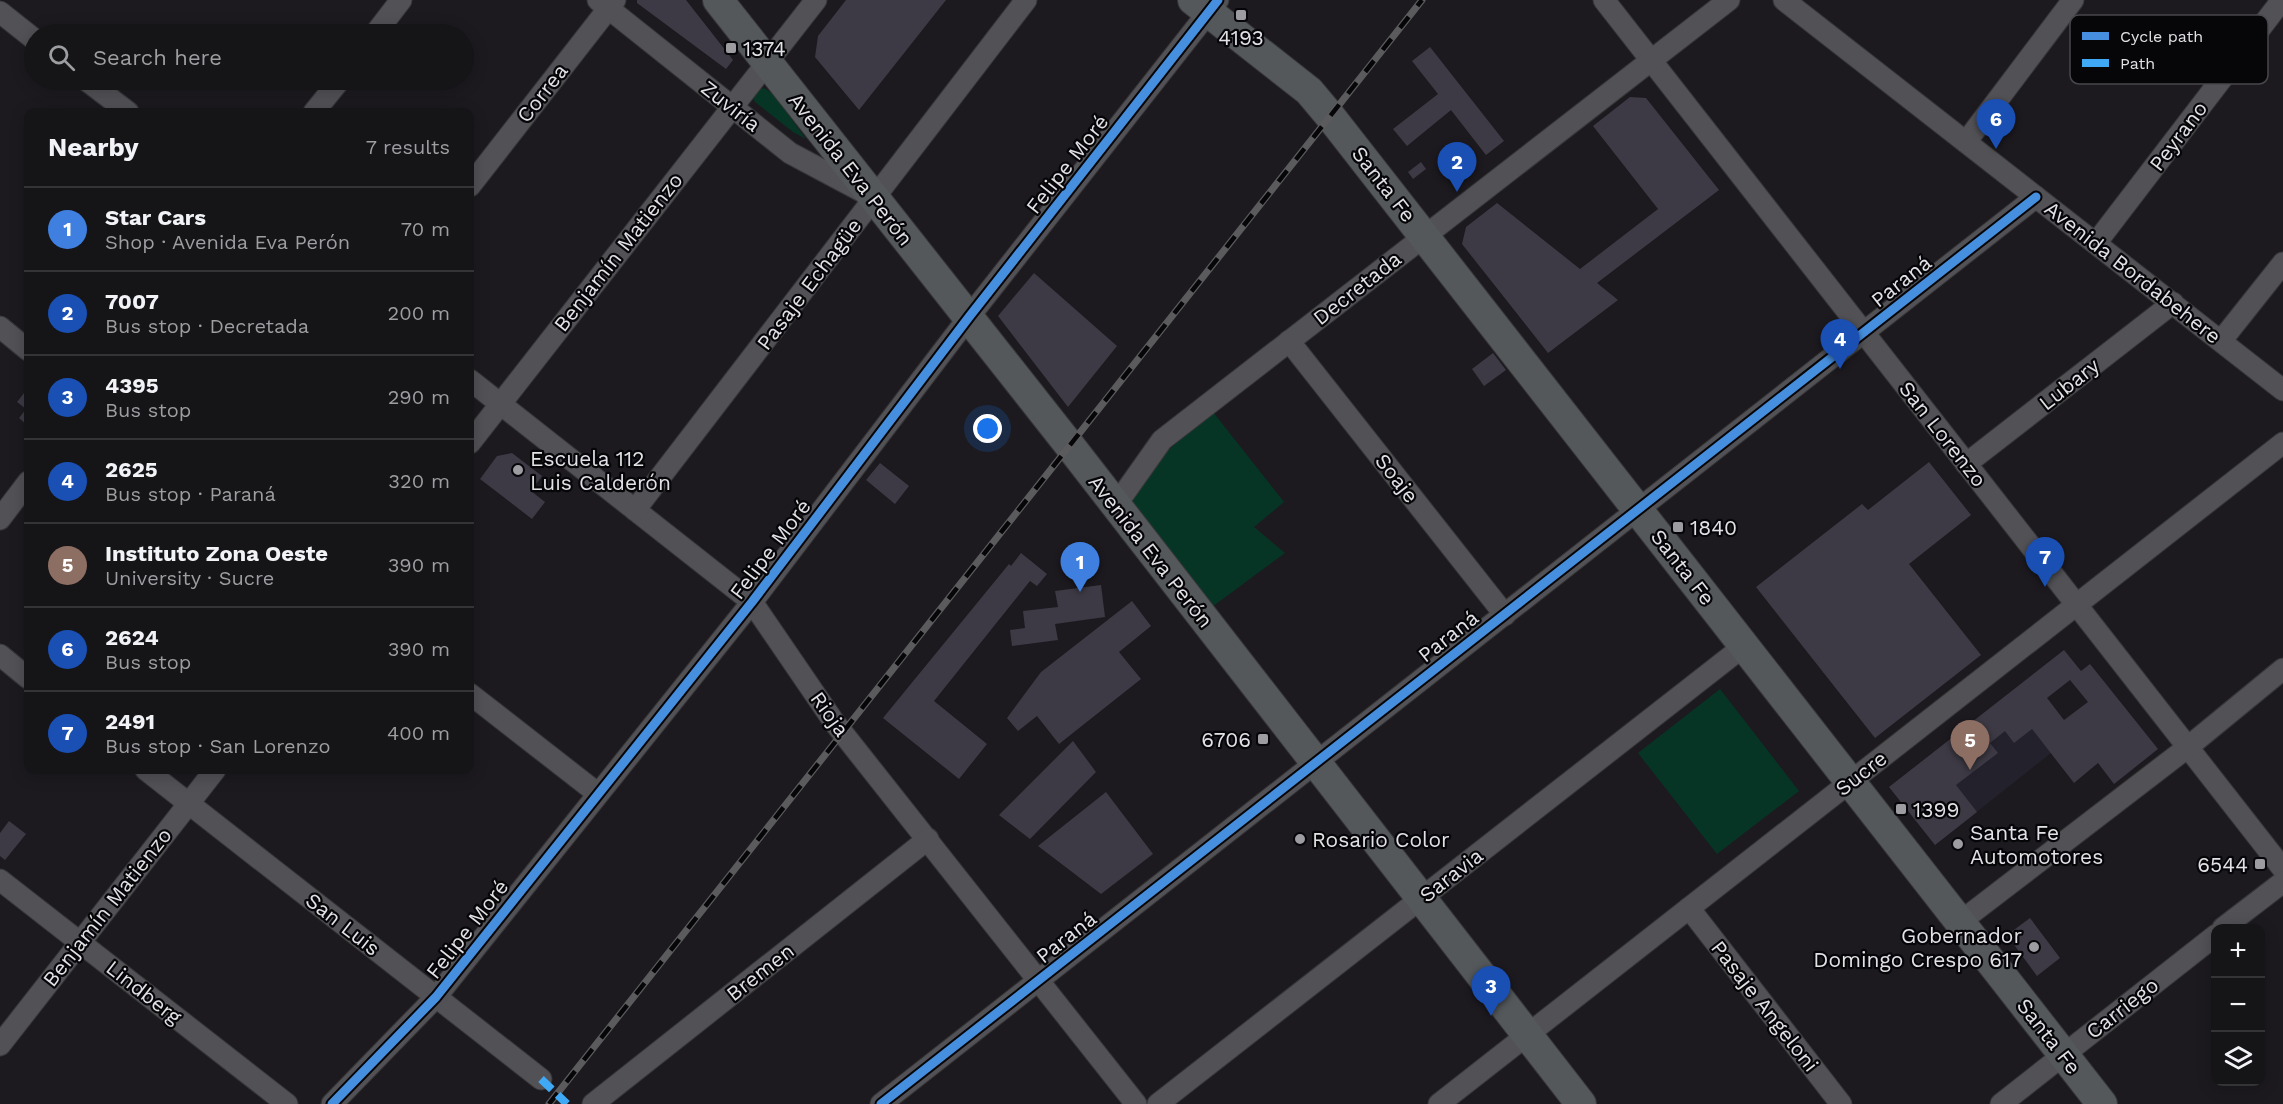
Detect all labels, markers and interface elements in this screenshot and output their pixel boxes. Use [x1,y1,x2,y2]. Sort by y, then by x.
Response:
marker: 4193 [1234,8,1248,22]
legend [2070,15,2268,84]
search box [24,24,474,90]
place label: 4193 [1218,25,1264,50]
text: Cycle path [2120,27,2203,46]
place label: 1374 [743,36,786,61]
icon: search [45,41,78,74]
marker: 1374 [724,41,738,55]
text: Search here [93,45,222,70]
text: Path [2120,54,2155,73]
street label: Correa [511,58,573,127]
street label: Zuviría [696,75,766,137]
street label: Avenida Eva Perón [784,88,918,250]
street label: Peyrano [2144,96,2212,176]
pin: 6 [1976,100,2016,149]
street label: Felipe Moré [1021,109,1113,219]
text: Nearby [48,132,139,162]
text: 7 results [366,135,450,159]
street label: Santa Fe [1347,141,1421,227]
pin: 2 [1438,142,1476,192]
street label: Benjamín Matienzo [548,168,688,336]
street label: Avenida Bordabehere [2040,195,2226,349]
text: Star Cars [105,205,206,230]
street label: Pasaje Echagüe [751,213,867,355]
text: 1 [63,217,72,241]
text: 70 m [401,217,450,241]
text: Shop · Avenida Eva Perón [105,230,350,254]
street label: Decretada [1308,246,1406,330]
street label: Paraná [1866,250,1936,312]
text: 7007 [105,289,159,314]
text: 2 [62,301,73,325]
text: 200 m [388,301,450,325]
text: Bus stop · Decretada [105,314,309,338]
pin: 4 [1820,320,1860,369]
street label: Lubary [2034,353,2104,415]
text: 4395 [105,373,159,398]
street label: San Lorenzo [1894,376,1992,492]
text: 3 [62,385,73,409]
text: 290 m [388,385,450,409]
text: Bus stop [105,398,191,422]
your location [973,414,1002,443]
place label: Escuela 112 Luis Calderón [530,446,671,495]
street label: Soaje [1370,448,1424,508]
text: 2625 [105,457,158,482]
marker: Escuela 112 Luis Calderón [511,463,525,477]
text: 4 [61,469,74,493]
text: 320 m [388,469,450,493]
street label: Avenida Eva Perón [1084,470,1218,632]
text: Bus stop · Paraná [105,482,276,506]
street label: Felipe Moré [724,494,816,604]
place label: 1840 [1690,515,1737,540]
marker: 1840 [1671,520,1685,534]
street label: Santa Fe [1646,524,1720,610]
pin: 7 [2026,538,2064,587]
text: Instituto Zona Oeste [105,541,328,566]
pin: 1 [1060,542,1100,592]
text: 5 [62,553,73,577]
text: 390 m [388,553,450,577]
text: University · Sucre [105,566,274,590]
street label: Paraná [1413,605,1483,667]
text: 2624 [105,625,159,650]
text: 6 [61,637,74,661]
text: 390 m [388,637,450,661]
text: Bus stop [105,650,191,674]
street label: Rioja [805,687,855,741]
text: 2491 [105,709,155,734]
pin: 5 [1950,720,1990,770]
text: 7 [61,721,74,745]
text: 400 m [387,721,450,745]
place label: 6706 [1201,727,1251,752]
marker: 6706 [1256,732,1270,746]
text: Bus stop · San Lorenzo [105,734,330,758]
street label: Sucre [1830,745,1892,801]
place label: 1399 [1913,797,1959,822]
marker: 1399 [1894,802,1908,816]
place label: Santa Fe Automotores [1970,820,2103,869]
street label: Benjamín Matienzo [37,823,177,991]
place label: Rosario Color [1312,827,1450,852]
marker: Rosario Color [1293,832,1307,846]
marker: Santa Fe Automotores [1951,837,1965,851]
street label: Saravia [1414,843,1488,907]
place label: 6544 [2197,852,2248,877]
marker: 6544 [2253,857,2267,871]
street label: Felipe Moré [421,874,513,984]
street label: San Luis [301,887,385,961]
street label: Paraná [1031,906,1101,968]
place label: Gobernador Domingo Crespo 617 [1813,923,2022,972]
map controls [2211,924,2265,1086]
button: + [2211,924,2265,978]
street label: Pasaje Angeloni [1706,935,1824,1077]
street label: Bremen [721,938,799,1006]
marker: Gobernador Domingo Crespo 617 [2027,940,2041,954]
street label: Lindberg [101,955,187,1030]
pin: 3 [1472,966,1510,1016]
street label: Carriego [2081,972,2163,1044]
button: − [2211,978,2265,1032]
street label: Santa Fe [2012,993,2086,1079]
button: layers [2211,1032,2265,1086]

